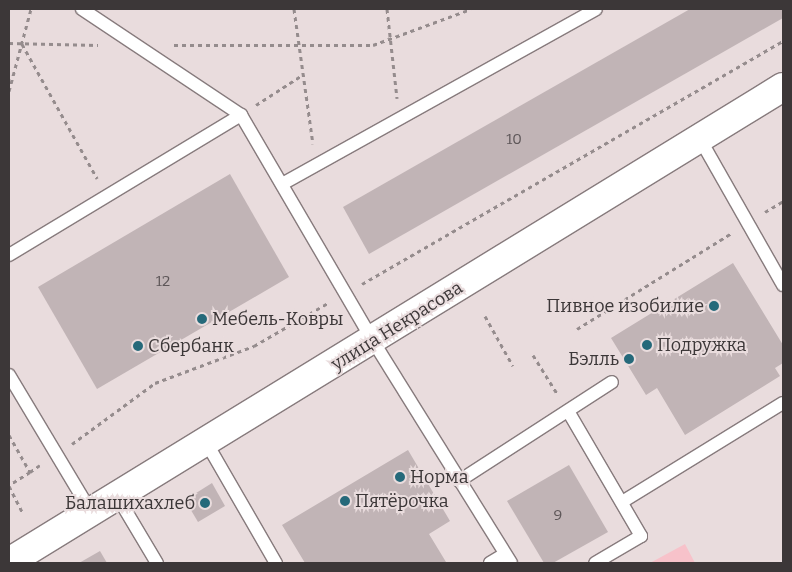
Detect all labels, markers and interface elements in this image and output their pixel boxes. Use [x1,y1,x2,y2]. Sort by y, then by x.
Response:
house number: 10 [506,131,522,149]
house number: 12 [156,273,170,291]
street label: улица Некрасова [327,277,467,375]
place label: Пивное изобилие [546,295,704,317]
marker: Пивное изобилие [708,300,720,312]
place label: Мебель-Ковры [212,308,343,330]
marker: Мебель-Ковры [196,313,208,325]
place label: Подружка [657,334,746,356]
place label: Сбербанк [148,335,234,357]
marker: Подружка [641,339,653,351]
marker: Сбербанк [132,340,144,352]
place label: Бэлль [568,348,619,370]
marker: Бэлль [623,353,635,365]
place label: Норма [410,466,469,488]
marker: Норма [394,471,406,483]
place label: Пятёрочка [355,490,449,512]
place label: Балашихахлеб [65,492,195,514]
marker: Пятёрочка [339,495,351,507]
marker: Балашихахлеб [199,497,211,509]
house number: 9 [554,507,562,525]

